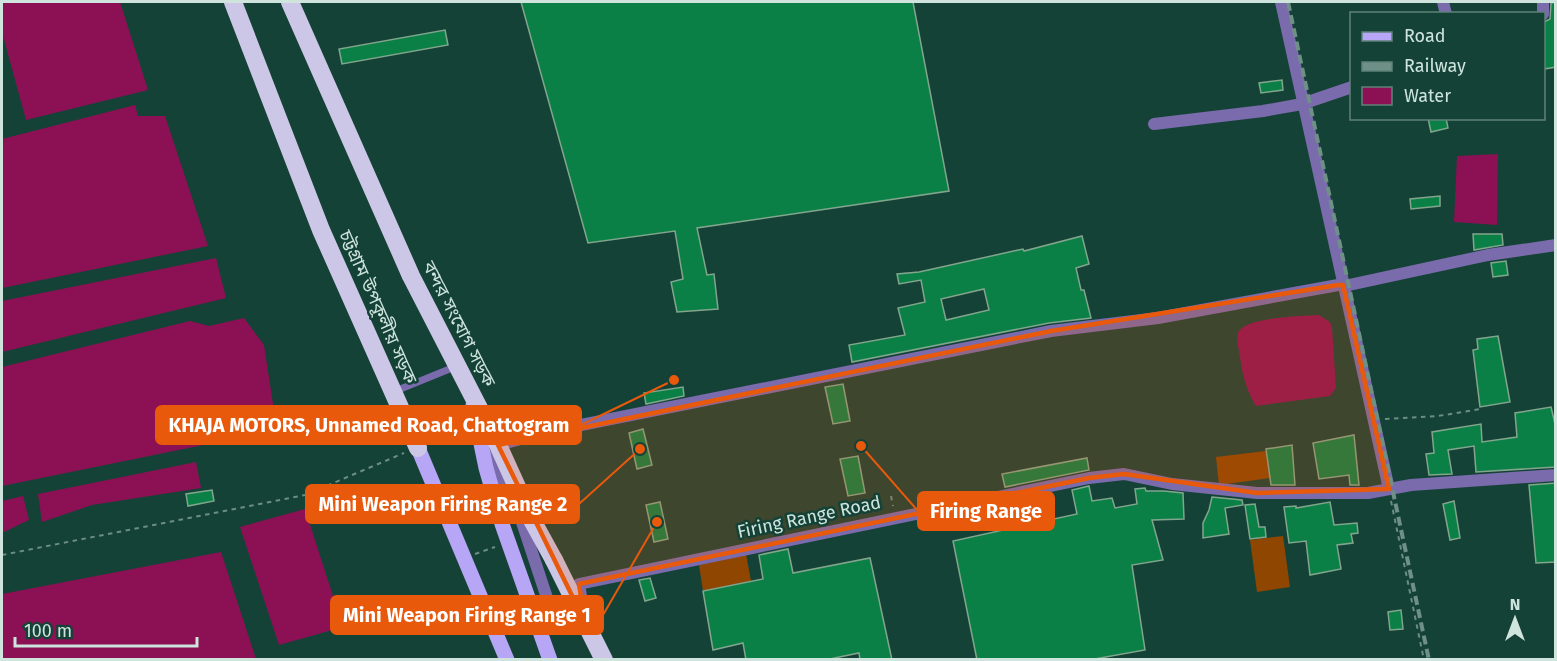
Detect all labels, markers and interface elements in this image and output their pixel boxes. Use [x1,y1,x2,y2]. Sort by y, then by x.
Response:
legend [1350,12,1545,120]
text: Road [1404,25,1446,47]
text: Railway [1404,55,1466,77]
text: Water [1404,85,1451,107]
street label: চট্টগ্রাম উপকূলীয় সড়ক [334,226,422,388]
street label: বন্দর সংযোগ সড়ক [417,257,500,391]
callout: KHAJA MOTORS, Unnamed Road, Chattogram [156,406,581,444]
text: KHAJA MOTORS, Unnamed Road, Chattogram [169,413,569,437]
callout: Mini Weapon Firing Range 2 [306,485,579,523]
street label: Firing Range Road [735,491,883,543]
text: Mini Weapon Firing Range 2 [319,492,567,516]
callout: Firing Range [918,492,1054,530]
text: Firing Range [930,499,1042,523]
north arrow [1485,589,1545,649]
text: N [1510,595,1520,614]
callout: Mini Weapon Firing Range 1 [331,596,603,634]
text: Mini Weapon Firing Range 1 [343,603,591,627]
scale bar [15,610,196,648]
text: 100 m [24,620,72,642]

